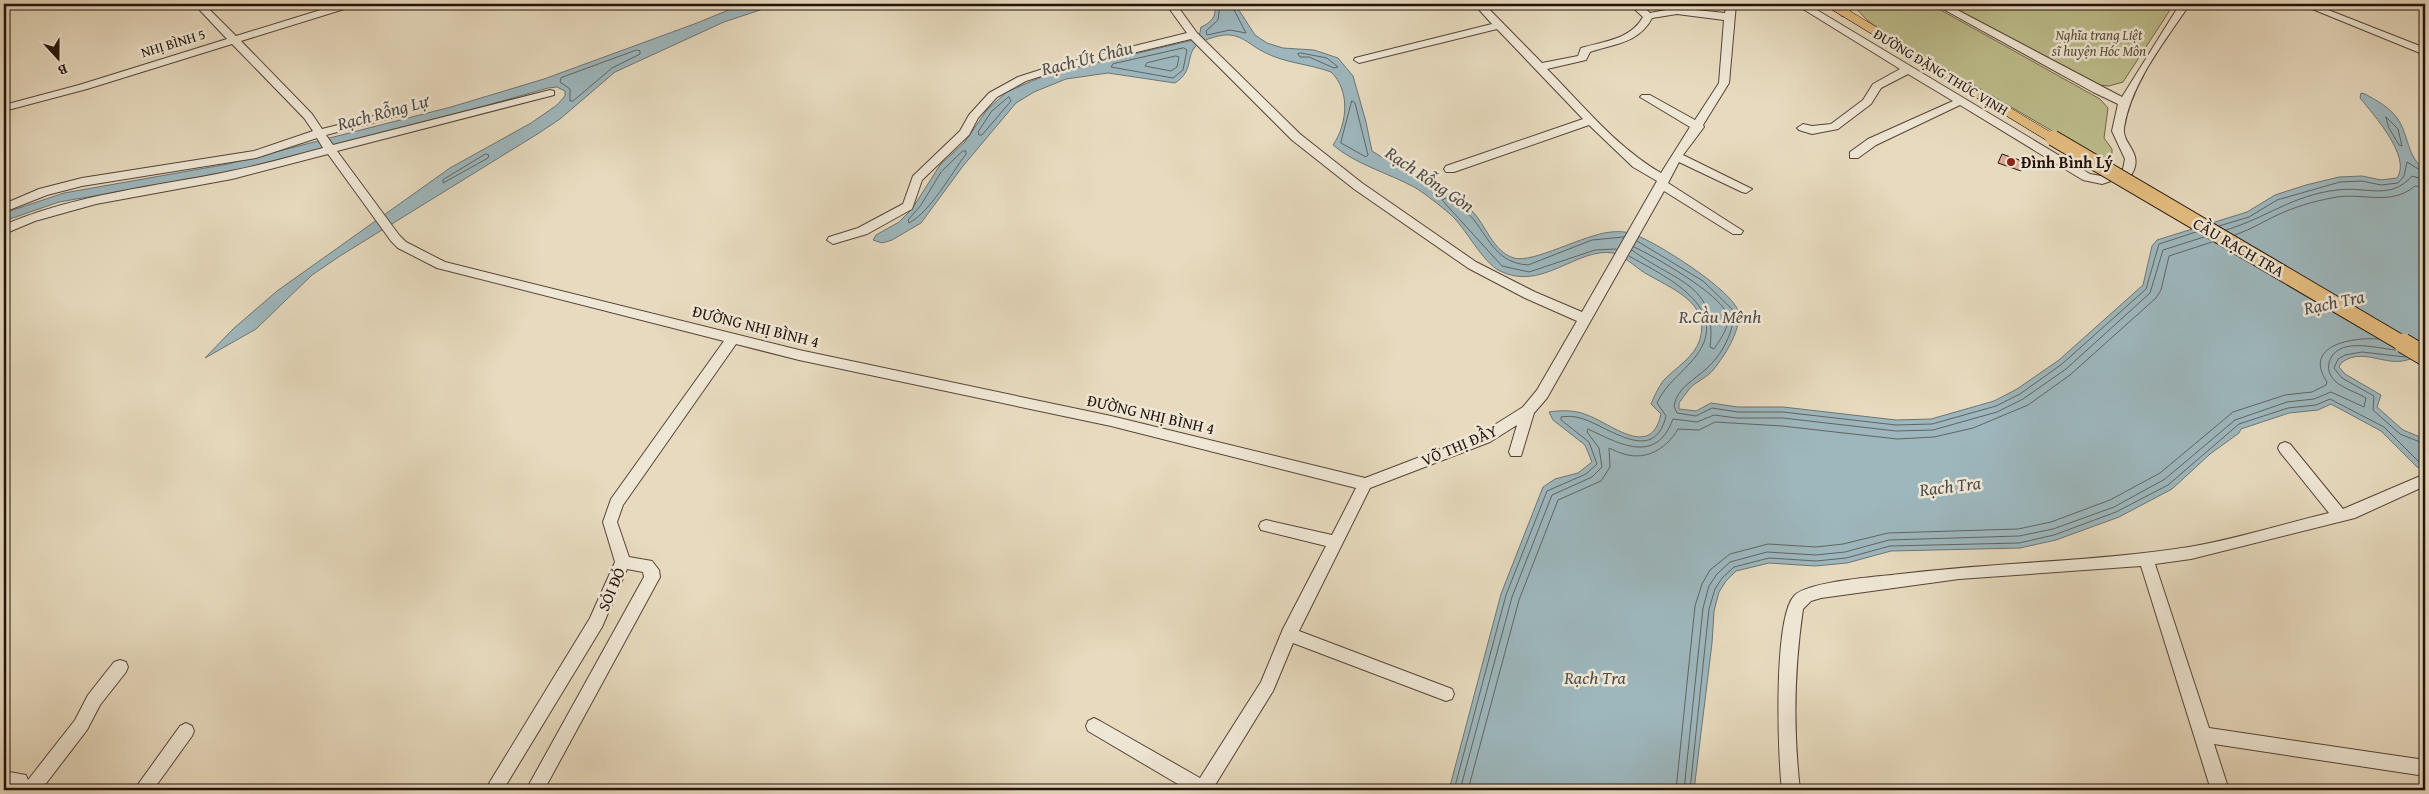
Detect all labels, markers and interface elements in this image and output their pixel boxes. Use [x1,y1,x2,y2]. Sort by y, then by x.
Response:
street label: NHỊ BÌNH 5 [138,24,208,62]
street label: ĐƯỜNG ĐẶNG THÚC VỊNH [1870,24,2012,120]
park label: Nghĩa trang Liệt sĩ huyện Hóc Môn [2051,25,2146,61]
north arrow [32,32,82,82]
water label: Rạch Út Châu [1038,34,1136,83]
text: B [55,59,70,81]
water label: Rạch Rỗng Lự [333,87,433,137]
water label: Rạch Rỗng Gòn [1379,139,1480,219]
place label: Đình Bình Lý [2021,150,2113,174]
marker: Đình Bình Lý [2005,156,2017,168]
street label: CẦU RẠCH TRA [2189,210,2290,283]
water label: Rạch Tra [2300,282,2368,322]
street label: ĐƯỜNG NHỊ BÌNH 4 [690,299,822,353]
water label: R.Cầu Mênh [1678,303,1761,330]
street label: ĐƯỜNG NHỊ BÌNH 4 [1085,388,1217,440]
street label: VÕ THỊ ĐẦY [1417,417,1501,472]
water label: Rạch Tra [1917,469,1983,503]
street label: SỎI ĐỎ [591,563,631,615]
water label: Rạch Tra [1563,664,1627,691]

